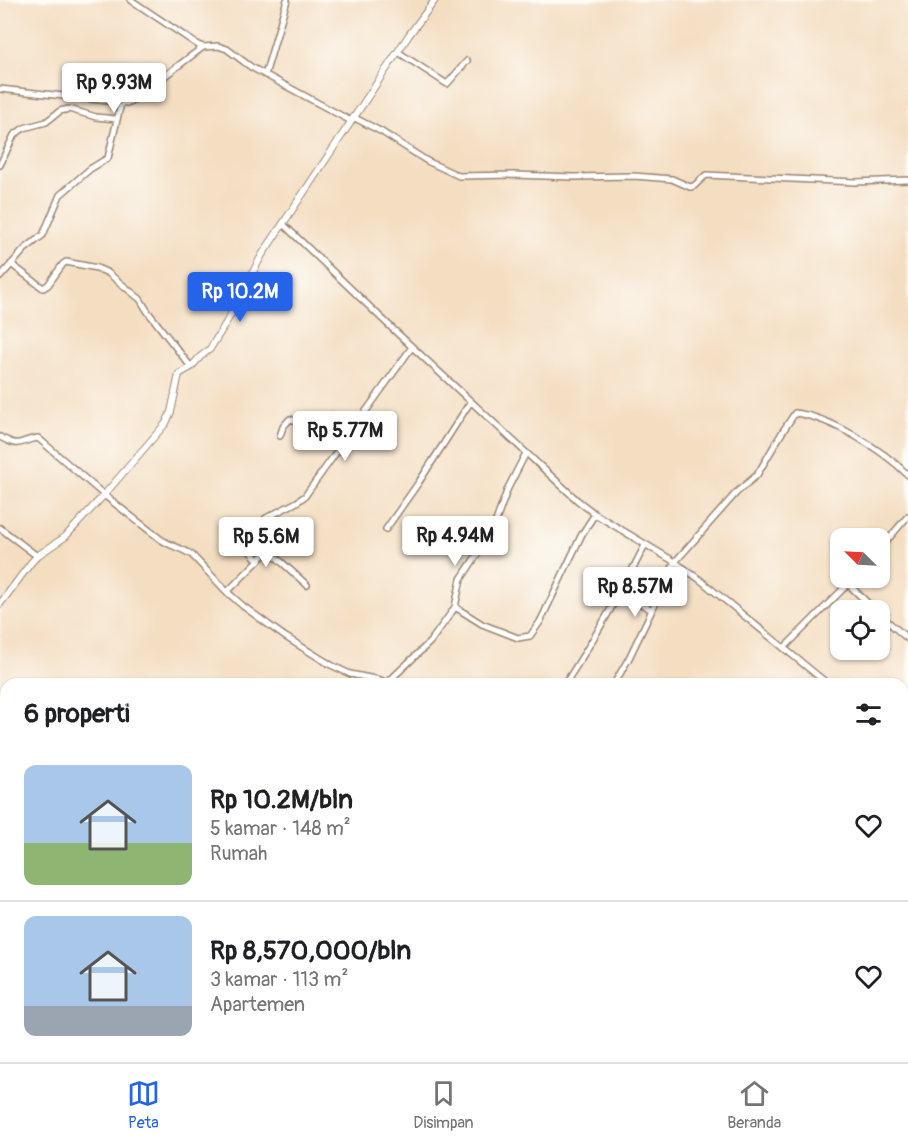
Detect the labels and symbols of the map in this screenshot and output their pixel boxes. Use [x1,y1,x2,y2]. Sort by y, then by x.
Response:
pin: Rp 9.93M [52,63,176,114]
pin: Rp 10.2M [178,272,302,323]
pin: Rp 5.77M [283,411,407,462]
pin: Rp 4.94M [393,516,517,567]
pin: Rp 5.6M [211,517,321,568]
north arrow [830,528,890,588]
pin: Rp 8.57M [573,567,697,618]

